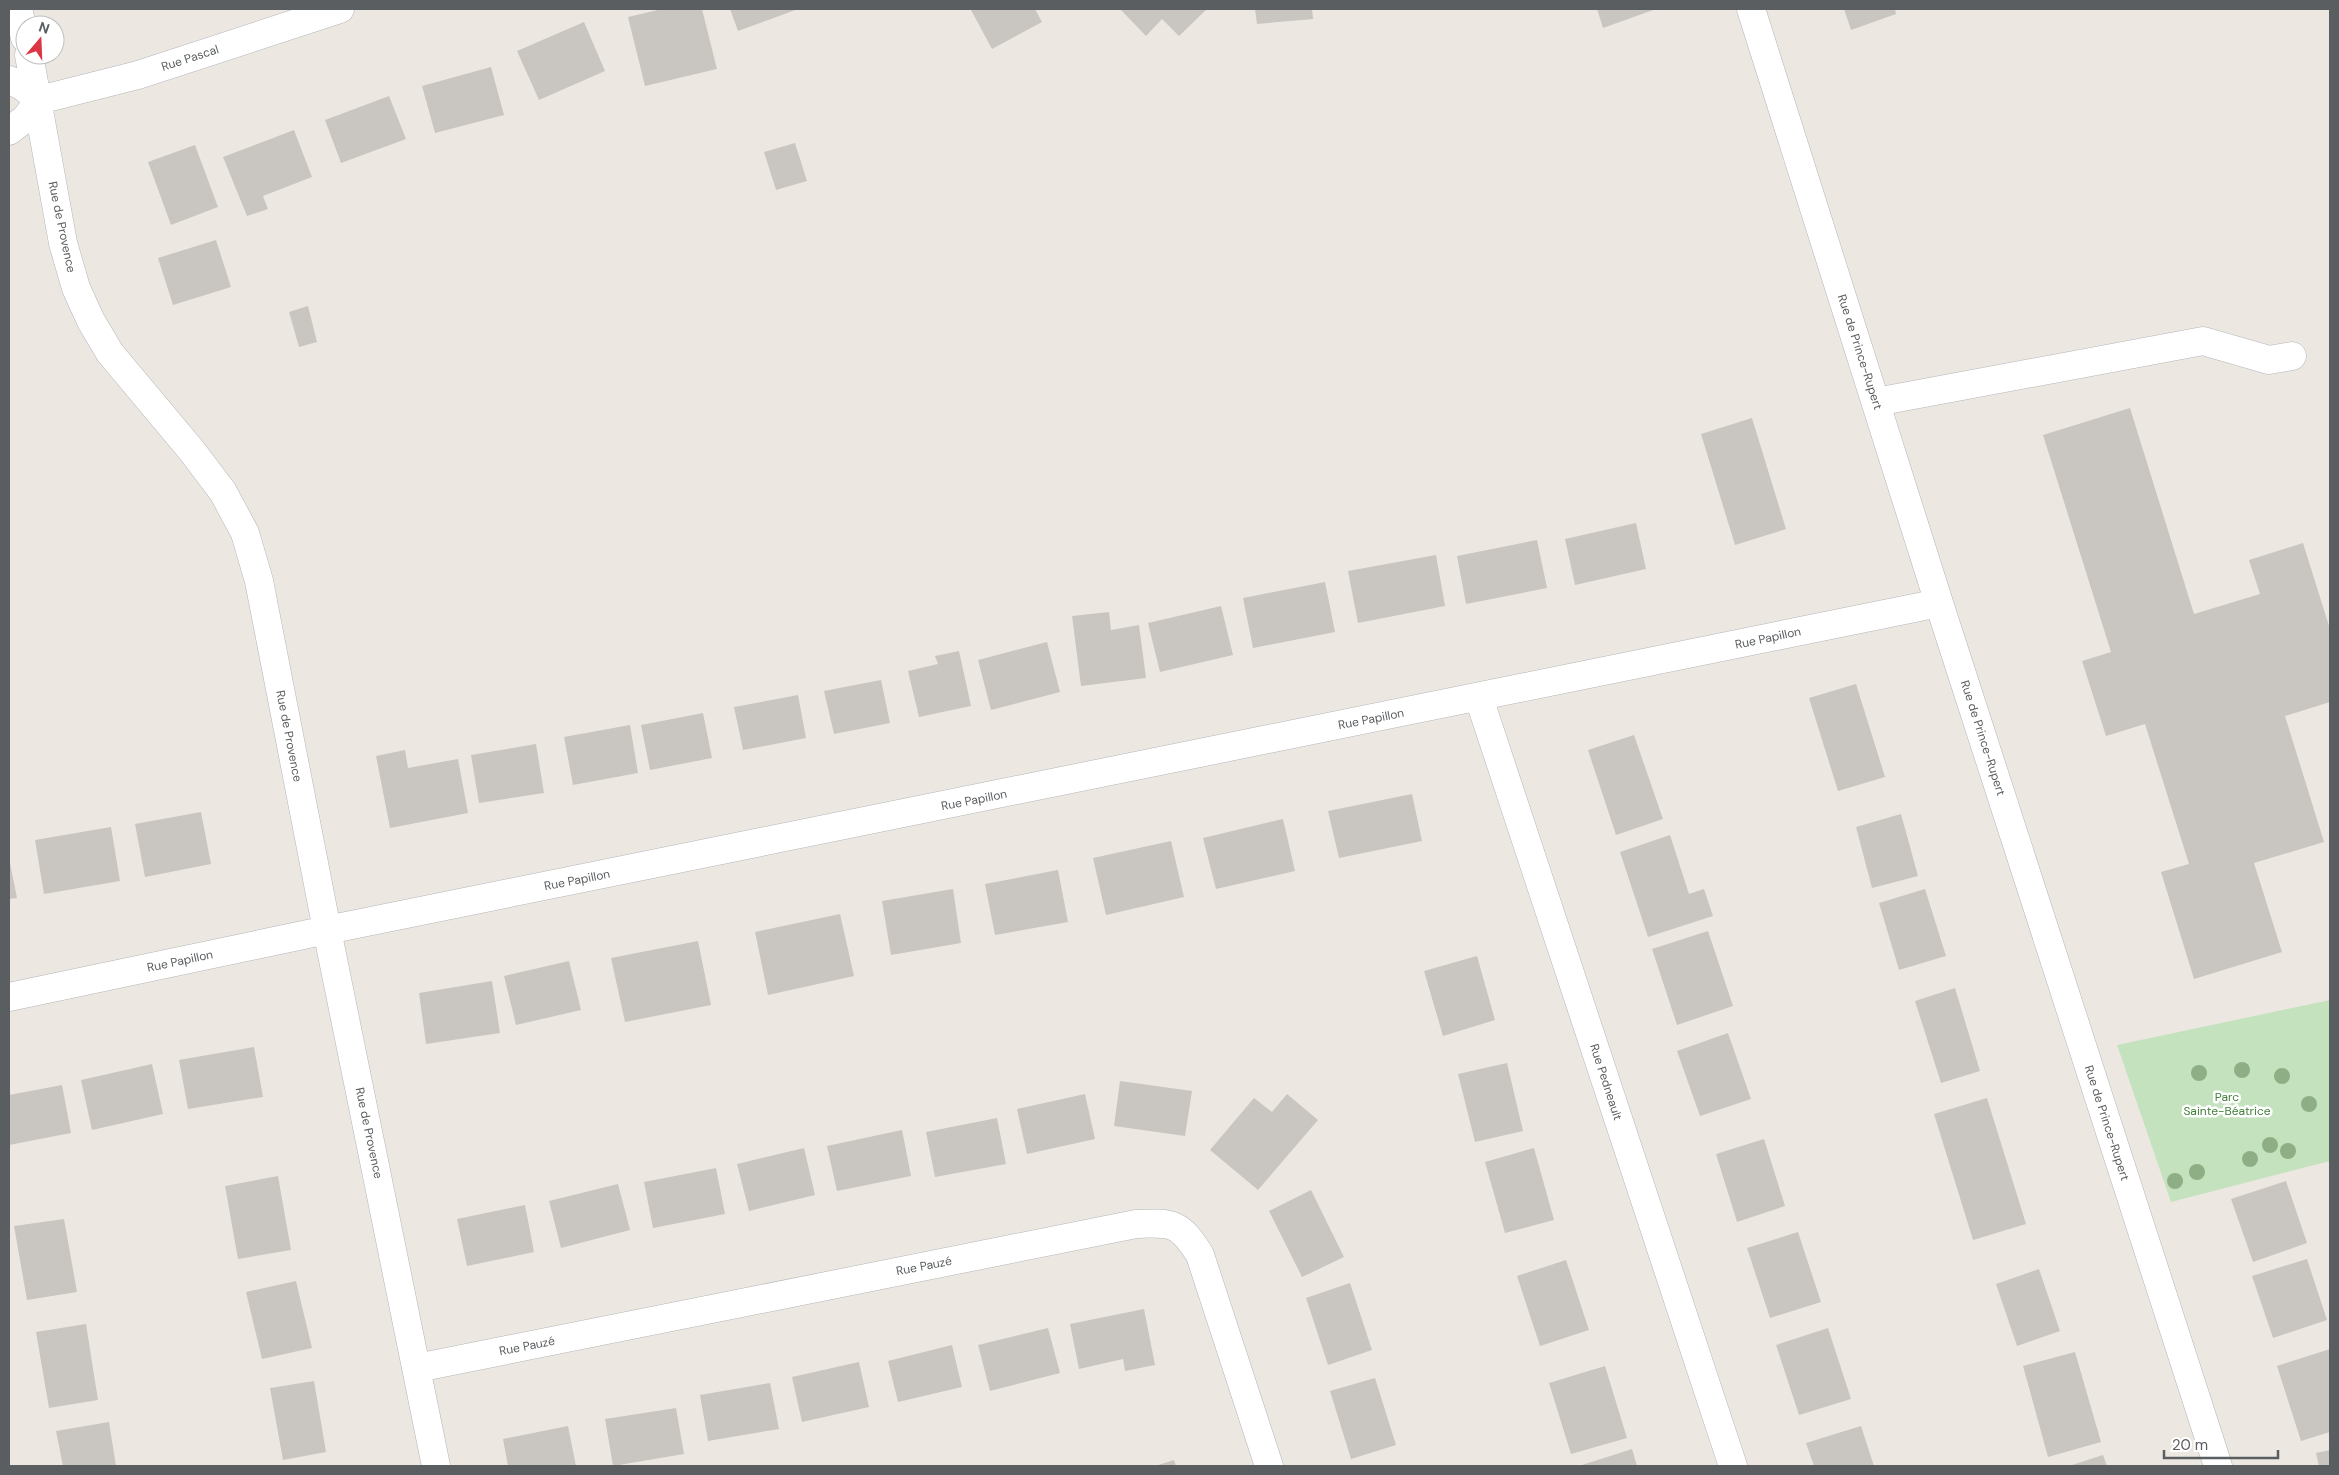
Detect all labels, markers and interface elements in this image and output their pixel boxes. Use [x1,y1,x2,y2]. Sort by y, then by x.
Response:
north arrow [15,15,65,65]
text: N [36,18,52,38]
street label: Rue Pascal [159,41,221,75]
street label: Rue de Provence [45,180,80,274]
street label: Rue de Prince-Rupert [1834,292,1886,412]
street label: Rue Papillon [1734,623,1803,653]
street label: Rue de Prince-Rupert [1957,678,2009,798]
street label: Rue de Provence [272,689,306,783]
street label: Rue Papillon [1337,705,1406,733]
street label: Rue Papillon [940,786,1009,814]
street label: Rue Papillon [543,866,612,894]
street label: Rue Papillon [146,946,215,976]
street label: Rue Pedneault [1586,1042,1626,1123]
street label: Rue de Prince-Rupert [2081,1063,2133,1183]
street label: Rue de Provence [352,1086,387,1180]
park label: Parc Sainte-Béatrice [2183,1089,2271,1119]
street label: Rue Pauzé [895,1253,953,1279]
street label: Rue Pauzé [498,1333,556,1359]
scale bar [2164,1428,2278,1460]
text: 20 m [2172,1435,2208,1455]

